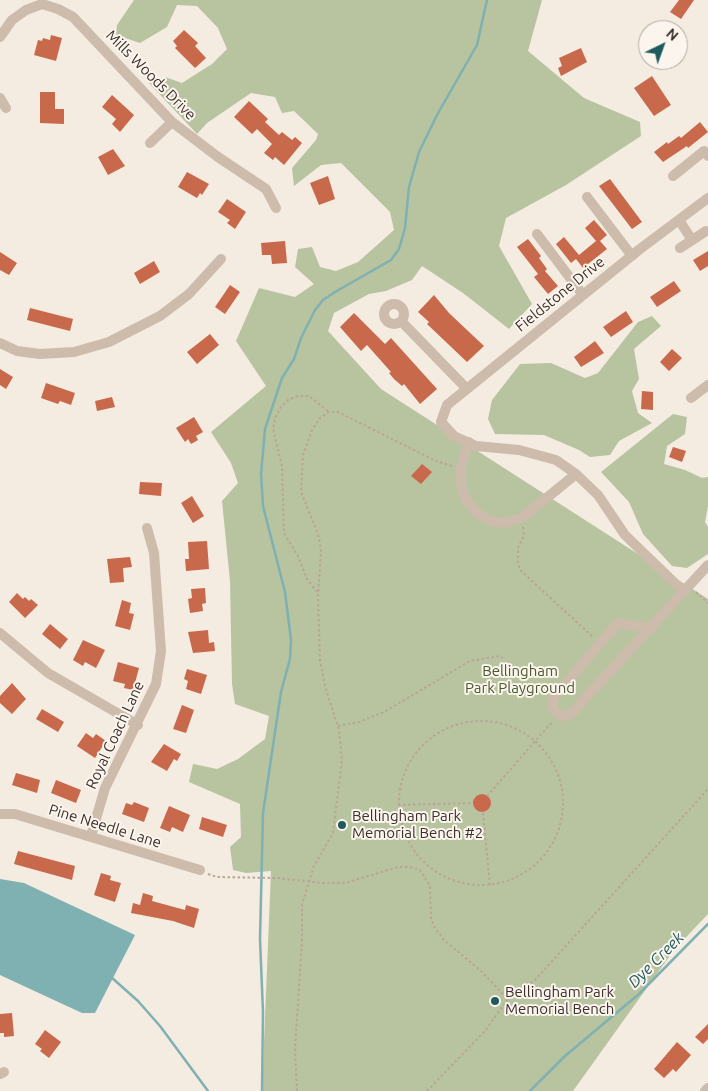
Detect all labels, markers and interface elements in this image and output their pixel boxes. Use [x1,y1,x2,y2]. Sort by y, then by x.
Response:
north arrow [638,20,688,70]
text: N [663,25,682,44]
street label: Mills Woods Drive [102,26,200,124]
street label: Fieldstone Drive [512,253,608,335]
park label: Bellingham Park Playground [465,662,575,697]
street label: Royal Coach Lane [82,678,148,792]
street label: Pine Needle Lane [47,800,163,852]
place label: Bellingham Park Memorial Bench #2 [352,807,483,842]
marker: Bellingham Park Memorial Bench #2 [336,819,348,831]
water label: Dye Creek [624,928,688,992]
place label: Bellingham Park Memorial Bench [505,983,614,1018]
marker: Bellingham Park Memorial Bench [489,995,501,1007]

